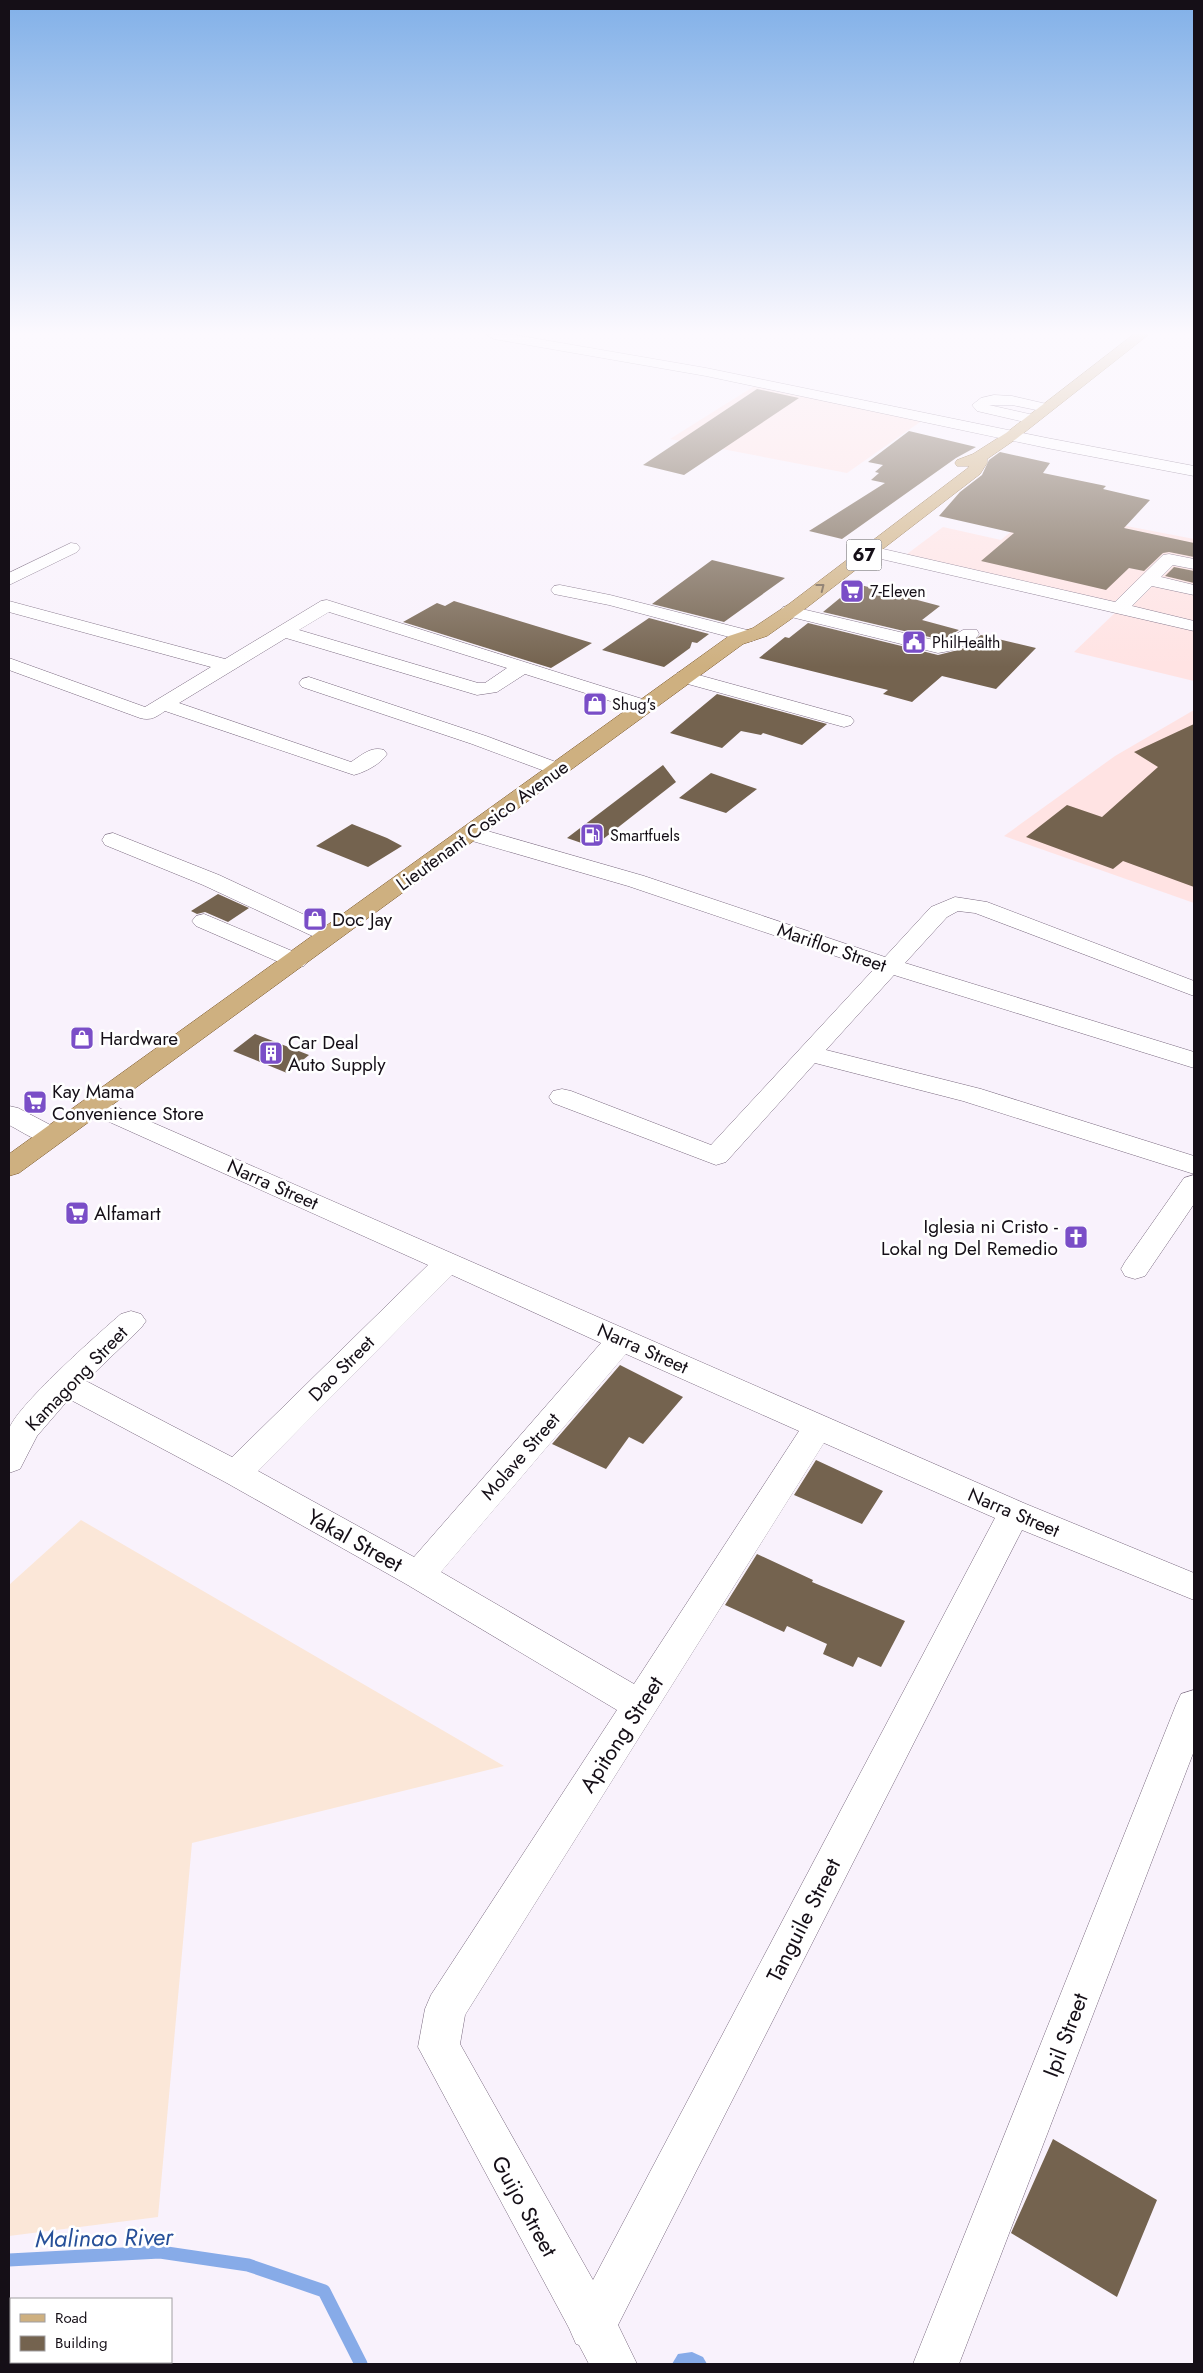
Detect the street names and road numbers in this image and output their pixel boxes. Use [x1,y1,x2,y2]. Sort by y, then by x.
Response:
road number: 67 [846,540,882,570]
street label: Lieutenant Cosico Avenue [391,753,574,897]
street label: Mariflor Street [774,916,890,979]
street label: Narra Street [223,1152,323,1217]
street label: Narra Street [593,1316,693,1381]
street label: Kamagong Street [19,1319,134,1437]
street label: Dao Street [302,1329,381,1407]
street label: Molave Street [475,1406,566,1506]
street label: Narra Street [964,1481,1064,1544]
street label: Yakal Street [301,1501,409,1580]
street label: Apitong Street [571,1669,671,1799]
street label: Tanguile Street [758,1852,848,1988]
street label: Ipil Street [1034,1988,1096,2082]
street label: Guijo Street [484,2150,566,2263]

